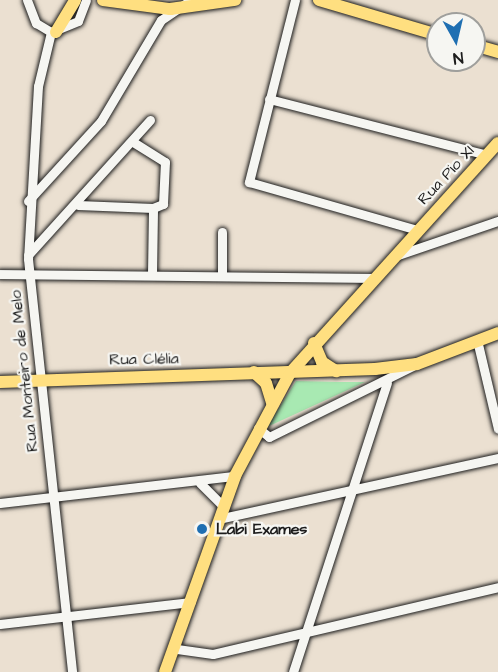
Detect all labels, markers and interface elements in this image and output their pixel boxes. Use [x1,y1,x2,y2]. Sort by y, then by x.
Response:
north arrow [426,12,486,72]
text: N [452,46,465,69]
street label: Rua Pio XI [414,141,478,209]
street label: Rua Monteiro de Melo [6,289,42,453]
street label: Rua Clélia [109,349,179,369]
place label: Labi Exames [216,519,307,539]
marker: Labi Exames [193,520,211,538]

